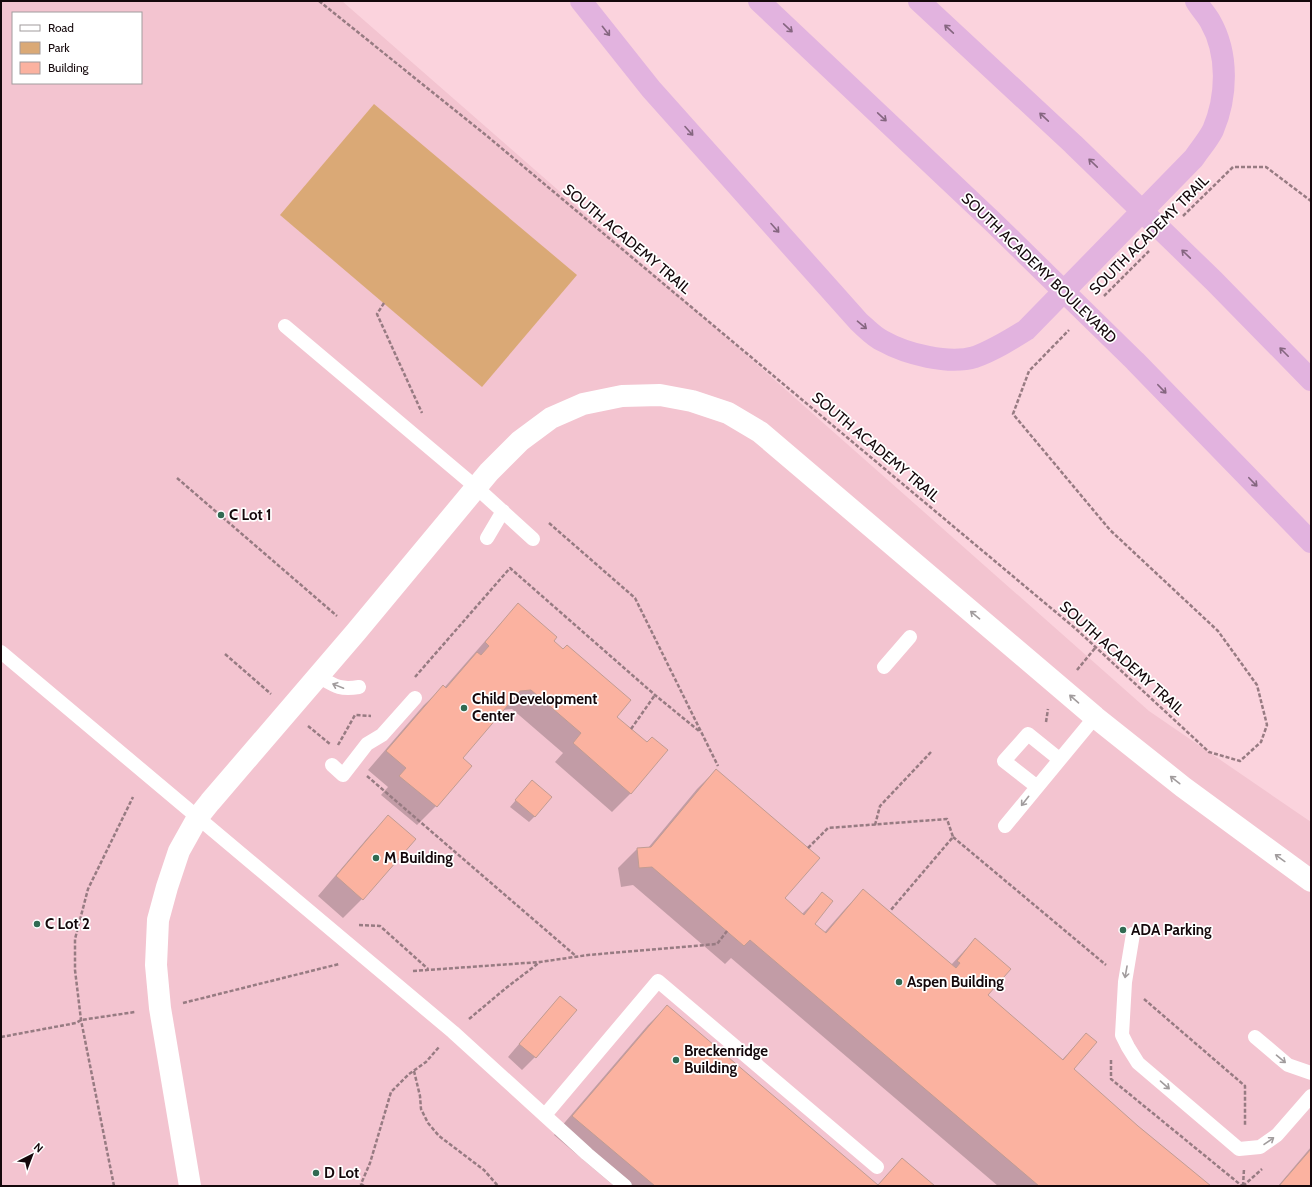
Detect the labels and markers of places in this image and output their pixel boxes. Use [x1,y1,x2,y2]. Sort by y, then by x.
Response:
place label: C Lot 1 [229,506,271,524]
marker: C Lot 1 [216,510,226,520]
place label: Child Development Center [472,690,597,725]
marker: Child Development Center [459,703,469,713]
place label: M Building [384,849,453,867]
marker: M Building [371,853,381,863]
place label: C Lot 2 [45,915,90,933]
marker: C Lot 2 [32,919,42,929]
place label: ADA Parking [1131,921,1212,939]
marker: ADA Parking [1118,925,1128,935]
place label: Aspen Building [907,973,1004,991]
marker: Aspen Building [894,977,904,987]
place label: Breckenridge Building [684,1042,768,1077]
marker: Breckenridge Building [671,1055,681,1065]
place label: D Lot [324,1164,359,1182]
marker: D Lot [311,1168,321,1178]

